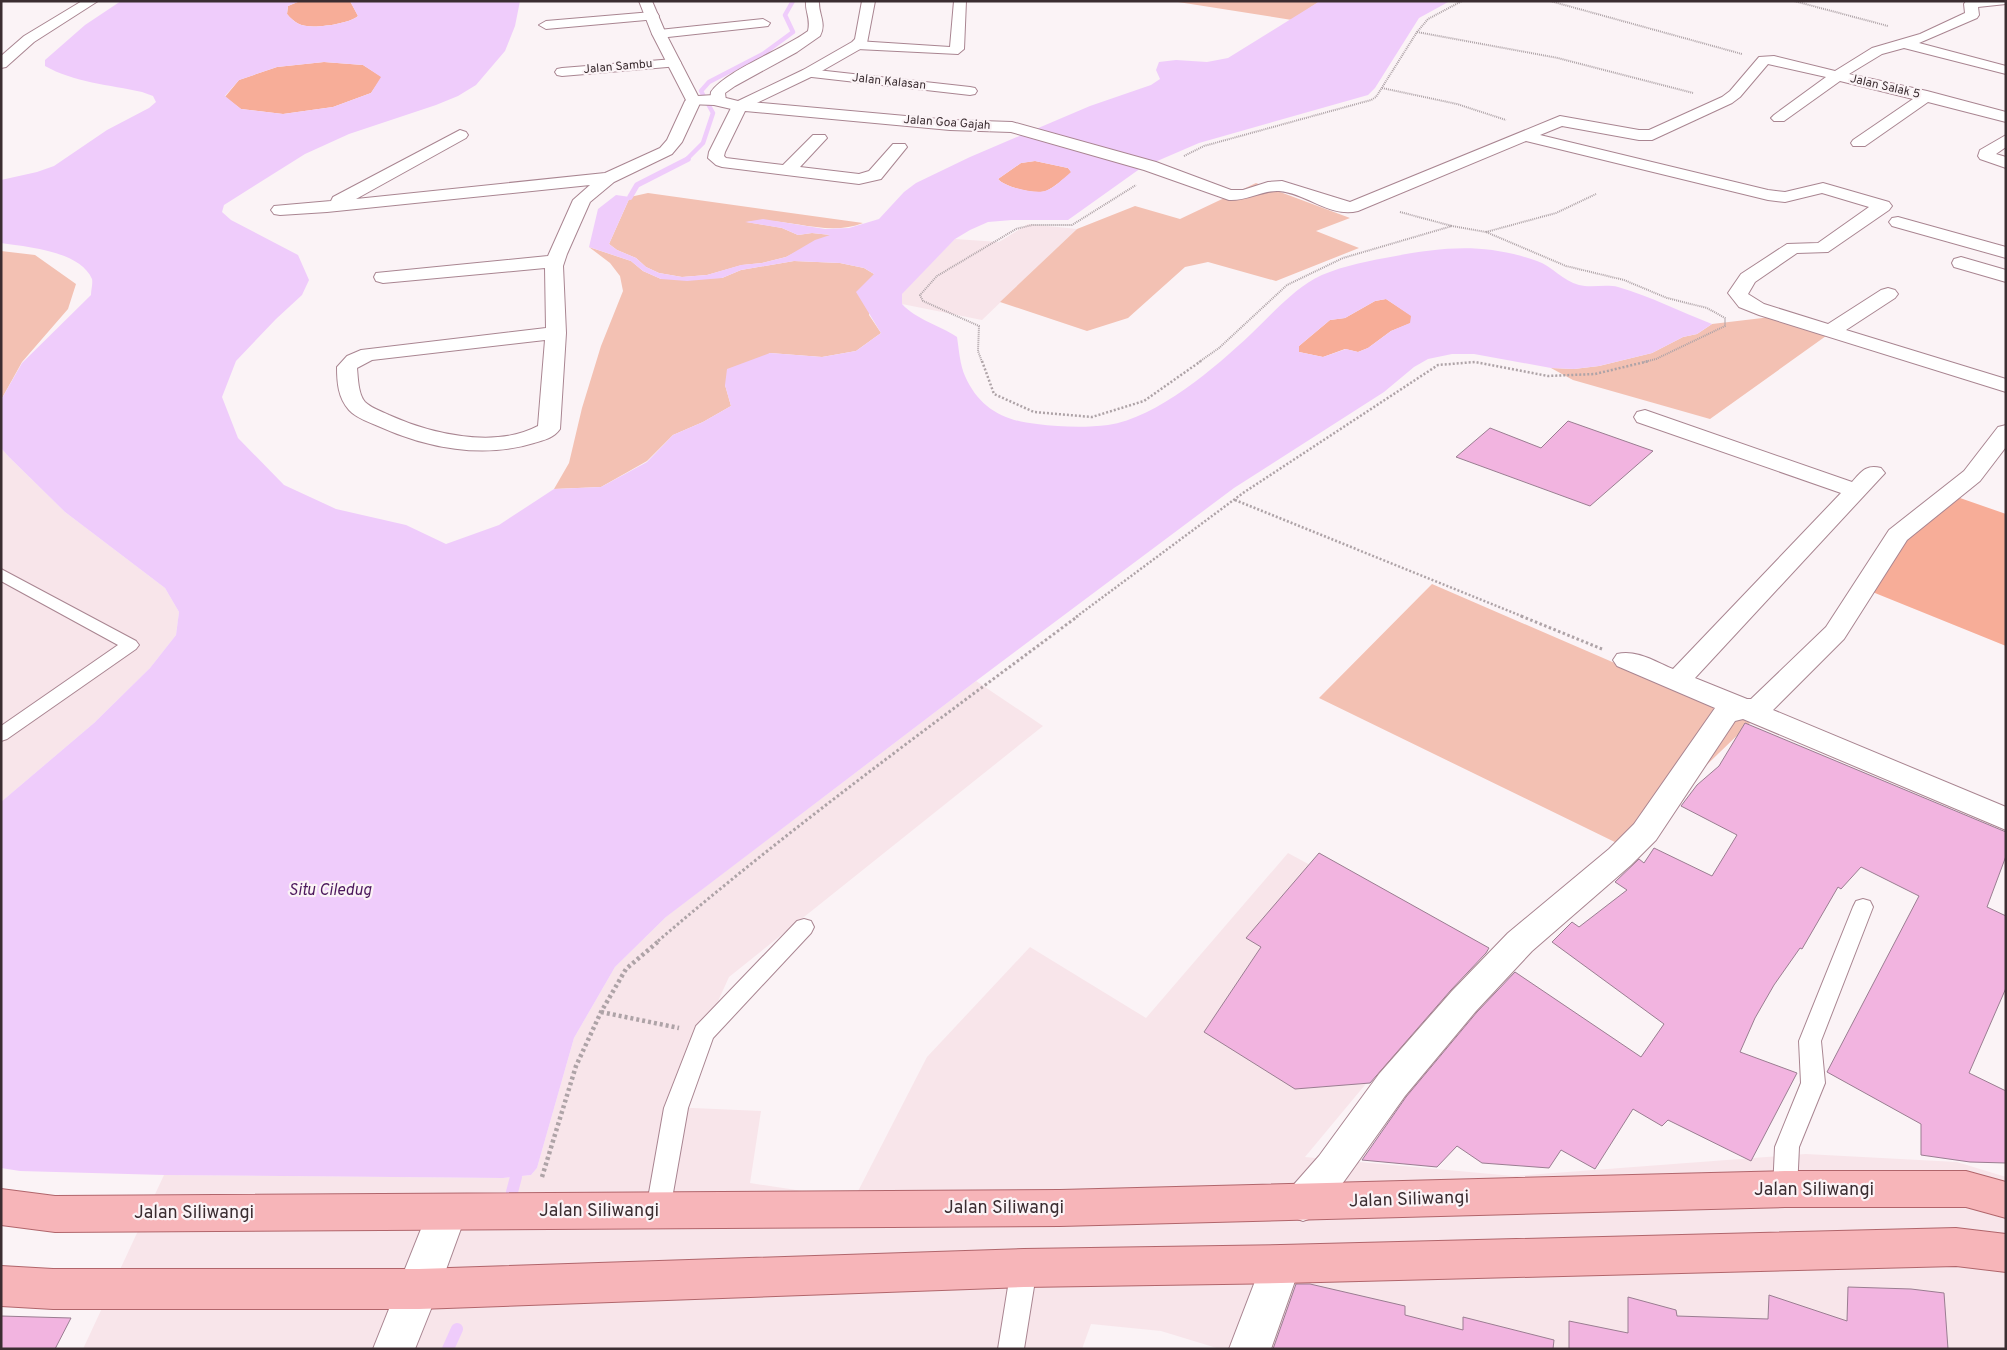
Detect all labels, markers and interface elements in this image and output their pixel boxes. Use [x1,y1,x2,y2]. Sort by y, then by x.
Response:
street label: Jalan Sambu [583,56,653,78]
street label: Jalan Kalasan [851,70,927,94]
street label: Jalan Salak 5 [1848,71,1922,103]
street label: Jalan Goa Gajah [903,112,991,134]
water label: Situ Ciledug [289,881,372,901]
street label: Jalan Siliwangi [1754,1179,1874,1202]
street label: Jalan Siliwangi [1349,1186,1469,1214]
street label: Jalan Siliwangi [944,1197,1064,1220]
street label: Jalan Siliwangi [539,1200,659,1223]
street label: Jalan Siliwangi [134,1202,254,1225]

